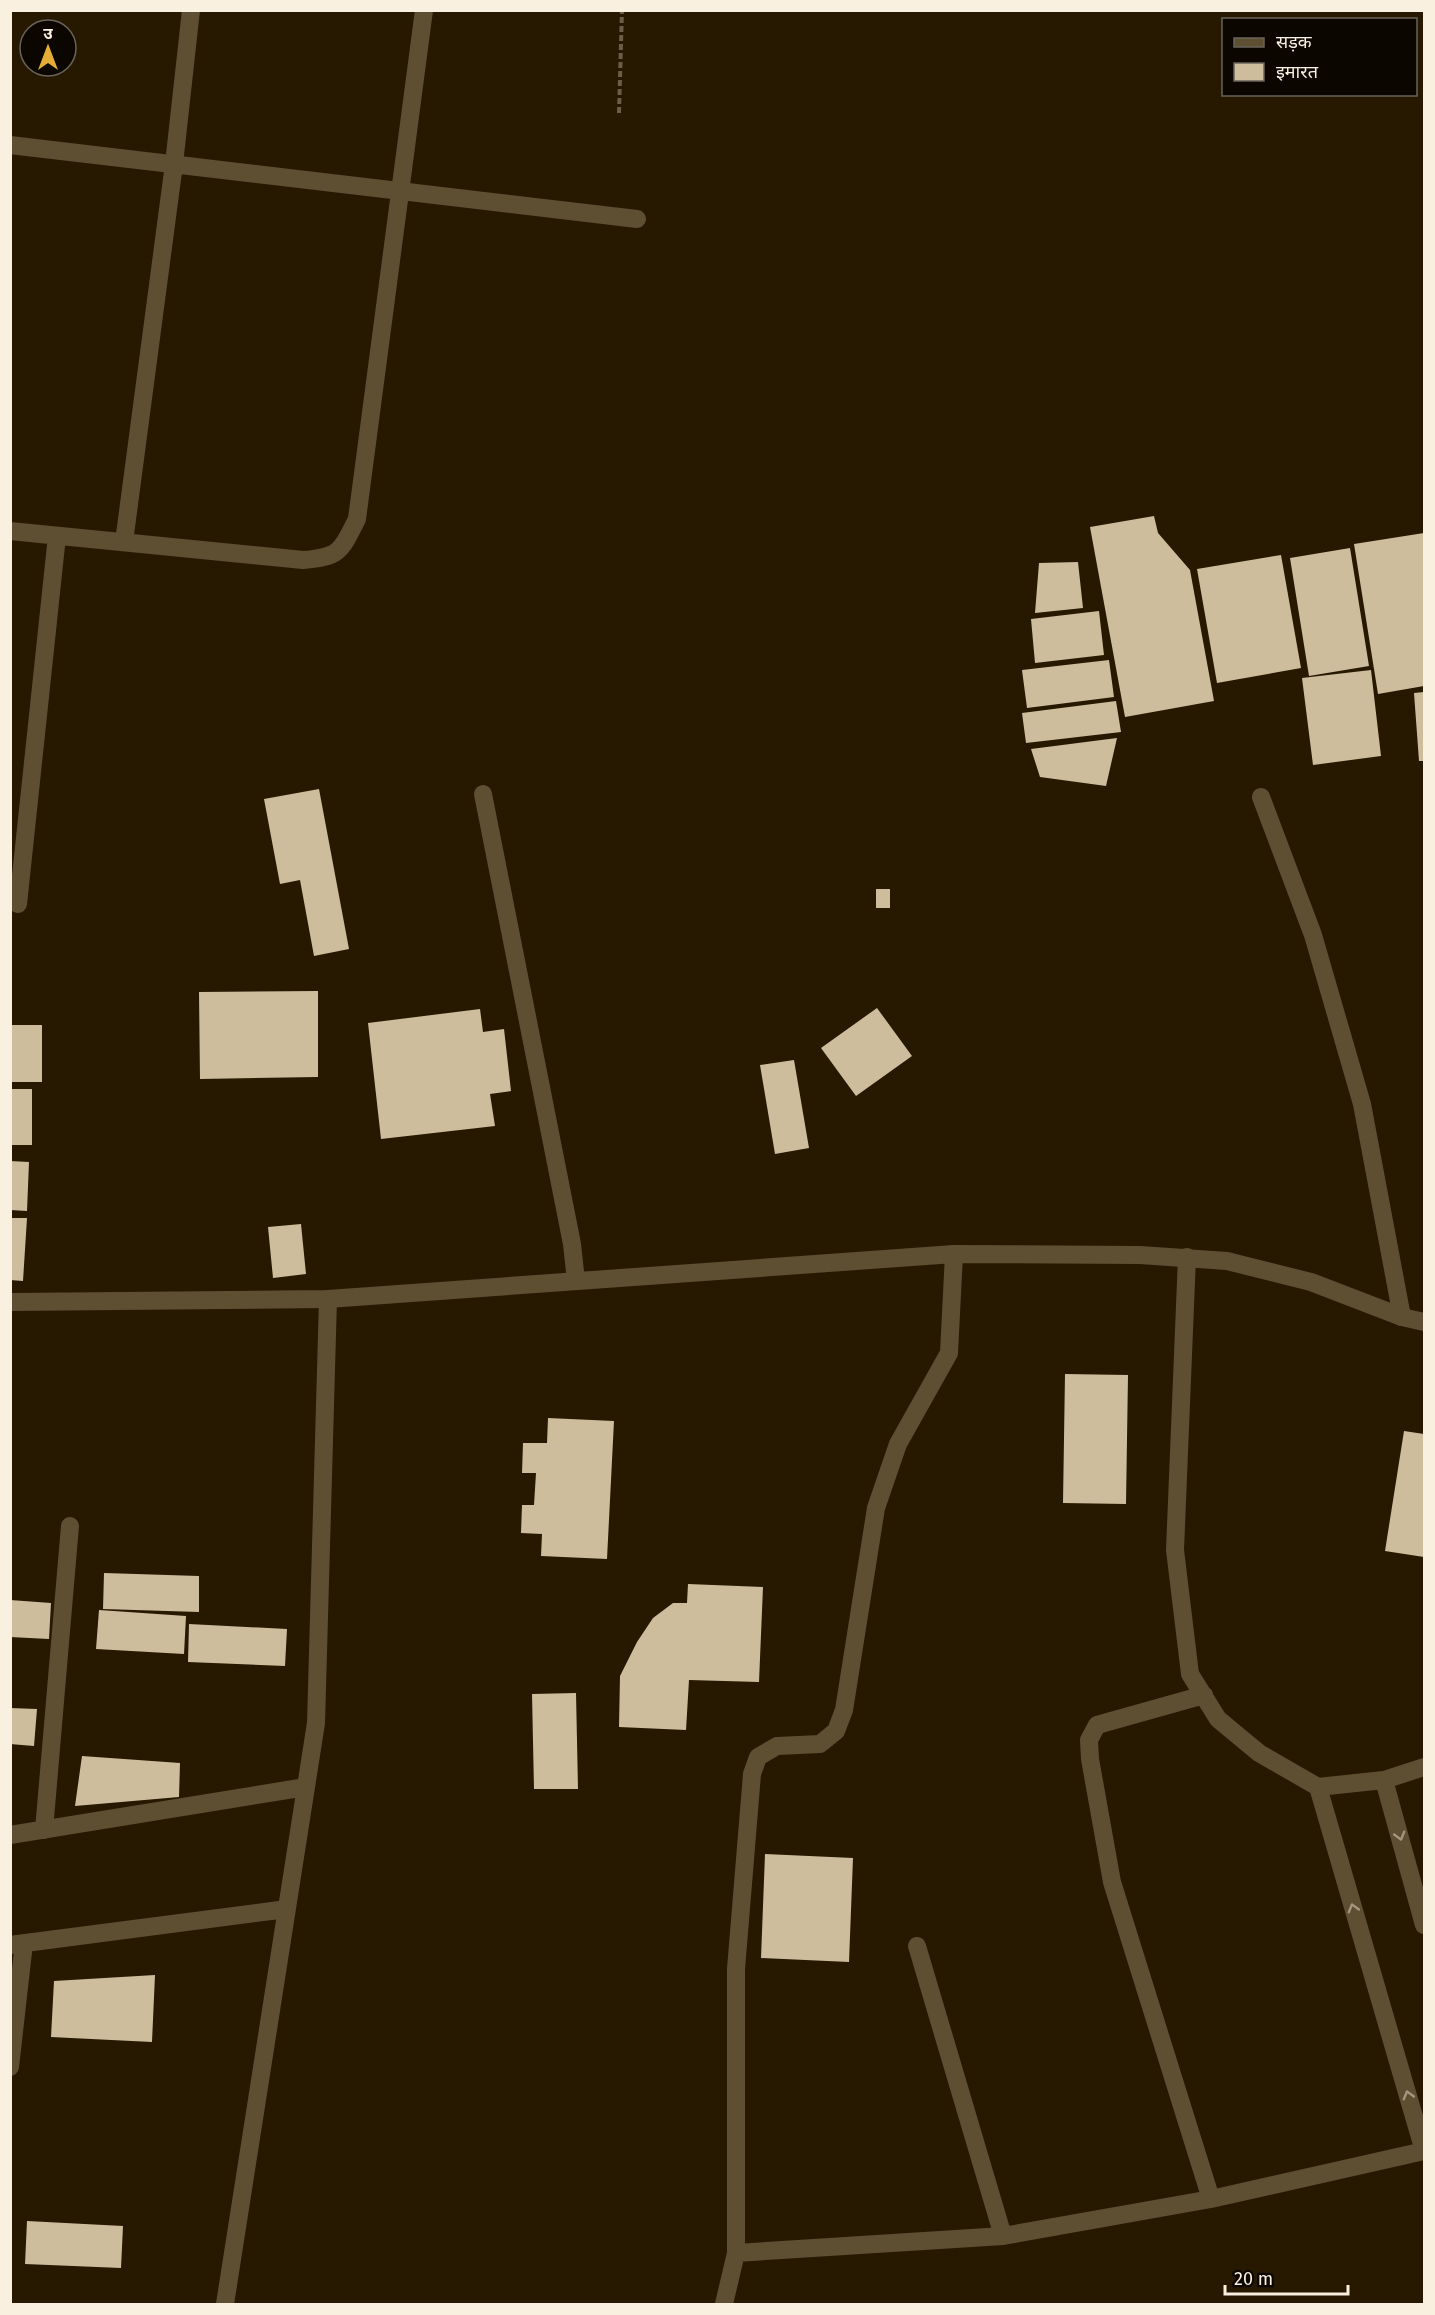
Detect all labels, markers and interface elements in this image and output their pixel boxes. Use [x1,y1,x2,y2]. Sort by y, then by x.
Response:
north arrow [18,18,78,78]
legend [1222,18,1417,96]
text: उ [43,24,53,43]
text: सड़क [1276,31,1313,53]
text: इमारत [1276,61,1319,83]
one-way arrow [1393,1830,1405,1841]
one-way arrow [1348,1903,1361,1913]
one-way arrow [1403,2090,1415,2101]
scale bar [1225,2258,1348,2296]
text: 20 m [1234,2268,1273,2290]

